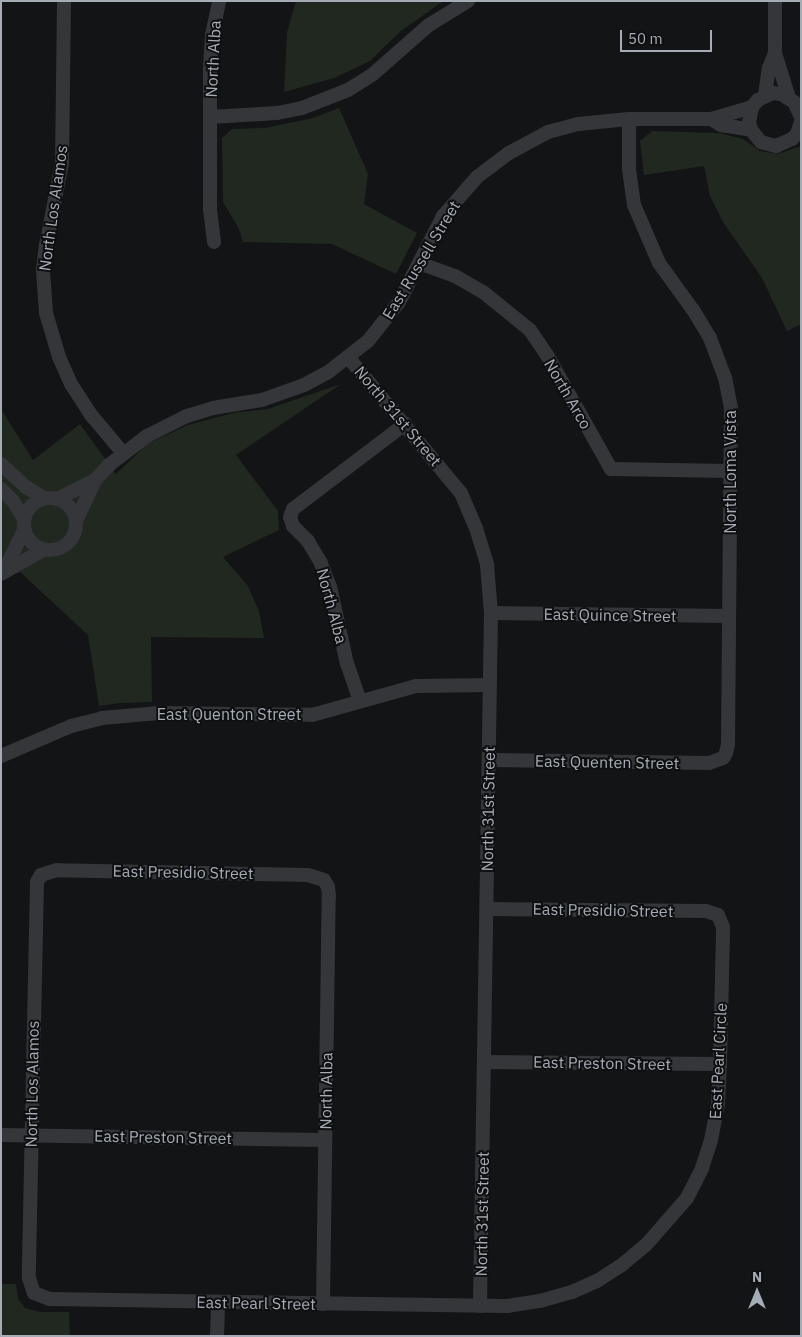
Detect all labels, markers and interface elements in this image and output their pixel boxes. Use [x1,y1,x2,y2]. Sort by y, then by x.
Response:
street label: North Alba [201,20,225,98]
scale bar [622,20,714,52]
text: 50 m [628,29,663,48]
street label: North Los Alamos [35,144,71,272]
street label: East Russell Street [378,197,464,323]
street label: North Arco [540,356,596,432]
street label: North 31st Street [351,362,445,470]
street label: North Loma Vista [720,410,740,534]
street label: North Alba [313,566,351,646]
street label: East Quince Street [543,604,677,626]
street label: East Quenton Street [157,704,301,724]
street label: North 31st Street [477,746,499,872]
street label: East Quenten Street [535,751,679,773]
street label: East Presidio Street [112,861,254,883]
street label: East Presidio Street [532,899,674,921]
street label: East Pearl Circle [705,1002,731,1120]
street label: North Los Alamos [21,1020,43,1148]
street label: North Alba [316,1052,336,1130]
street label: East Preston Street [533,1052,671,1074]
street label: East Preston Street [94,1126,232,1148]
street label: North 31st Street [471,1151,493,1277]
north arrow [732,1267,782,1317]
text: N [752,1268,762,1286]
street label: East Pearl Street [196,1292,316,1314]

